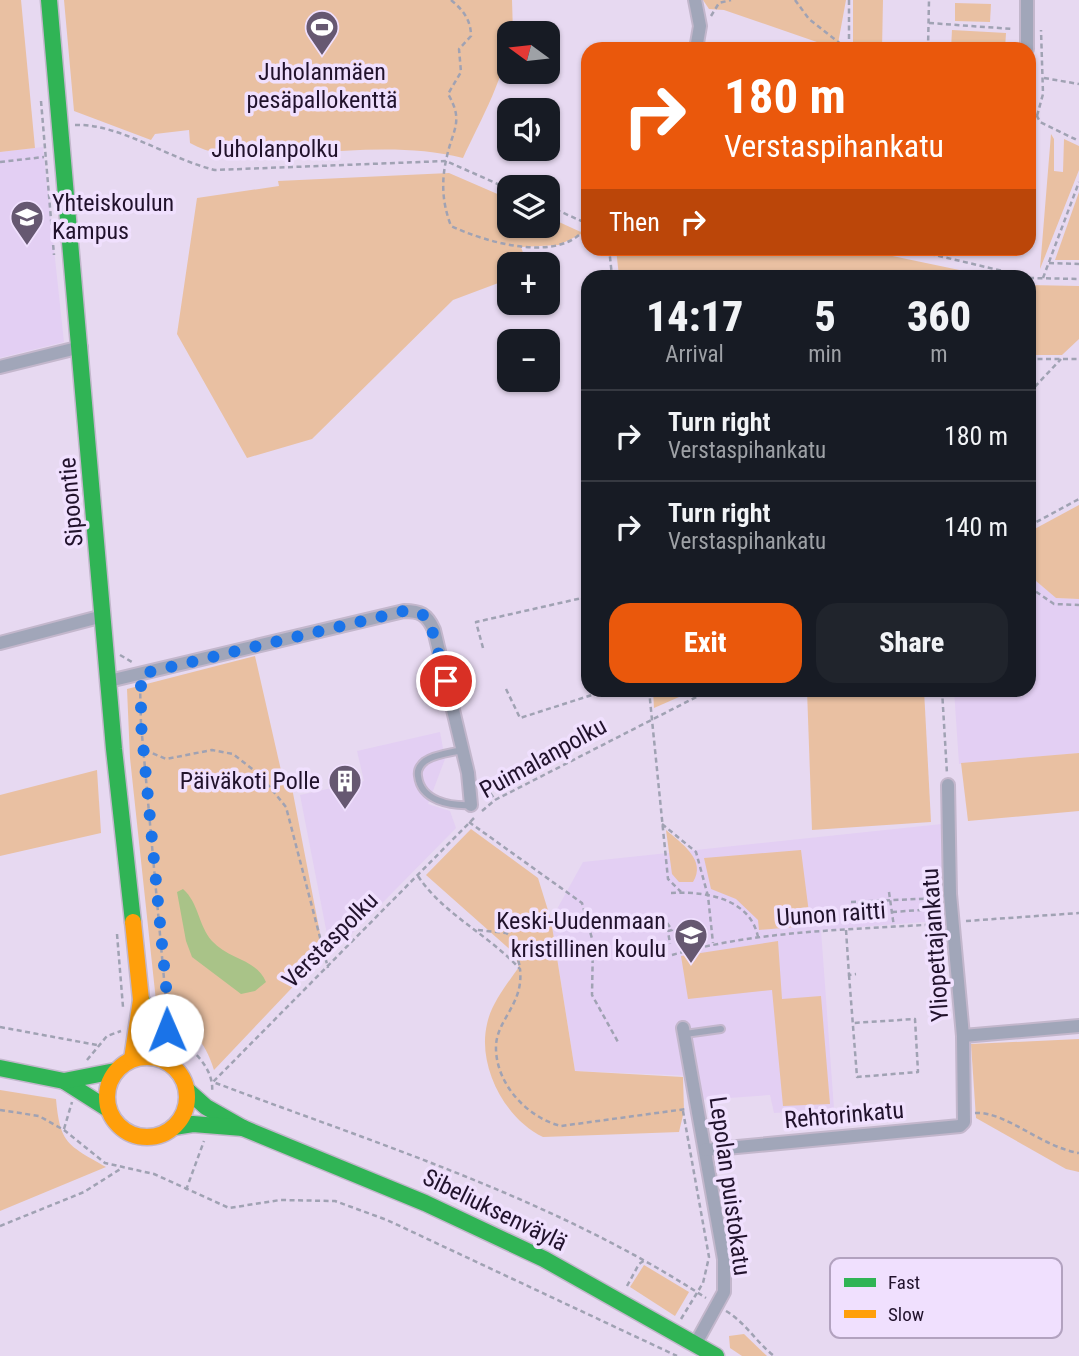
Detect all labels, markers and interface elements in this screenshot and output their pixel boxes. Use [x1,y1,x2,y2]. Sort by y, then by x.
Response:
sports icon: Juholanmäen pesäpallokenttä [303,8,341,57]
north arrow [497,21,560,84]
map controls [497,21,560,392]
place label: Juholanmäen pesäpallokenttä [246,58,398,114]
text: 180 m [724,68,846,125]
icon: right [609,70,700,161]
button: sound [497,98,560,161]
text: Verstaspihankatu [724,127,944,165]
street label: Juholanpolku [211,135,339,163]
button: layers [497,175,560,238]
place label: Yhteiskoulun Kampus [52,189,174,245]
school or university icon: Yhteiskoulun Kampus [8,198,46,247]
icon: right [674,203,712,241]
text: Then [609,207,660,237]
button: + [497,252,560,315]
text: 14:17 [646,292,743,341]
text: 5 [814,292,836,341]
text: 360 [907,292,971,341]
button: − [497,329,560,392]
text: Arrival [665,341,724,368]
text: min [808,341,842,368]
text: m [930,341,948,368]
text: Turn right [668,407,770,437]
icon: right [609,417,647,455]
text: 180 m [944,421,1008,451]
text: Verstaspihankatu [668,437,826,464]
street label: Sipoontie [53,456,89,548]
text: Turn right [668,498,770,528]
icon: right [609,508,647,546]
text: 140 m [944,512,1008,542]
text: Verstaspihankatu [668,528,826,555]
button: Exit [609,603,802,683]
button: Share [816,603,1008,683]
pin [416,651,476,711]
icon: arrive [427,662,465,700]
street label: Puimalanpolku [475,712,611,804]
building icon: Päiväkoti Polle [326,762,364,811]
place label: Päiväkoti Polle [180,767,320,795]
street label: Yliopettajankatu [916,867,954,1023]
street label: Verstaspolku [276,886,384,994]
street label: Uunon raitti [775,896,887,932]
place label: Keski-Uudenmaan kristillinen koulu [496,907,666,963]
school or university icon: Keski-Uudenmaan kristillinen koulu [672,916,710,965]
position arrow [130,993,204,1067]
street label: Lepolan puistokatu [704,1095,756,1277]
street label: Rehtorinkatu [783,1096,905,1134]
street label: Sibeliuksenväylä [418,1163,572,1257]
legend [830,1258,1062,1338]
text: Fast [888,1271,920,1294]
text: Slow [888,1303,924,1326]

